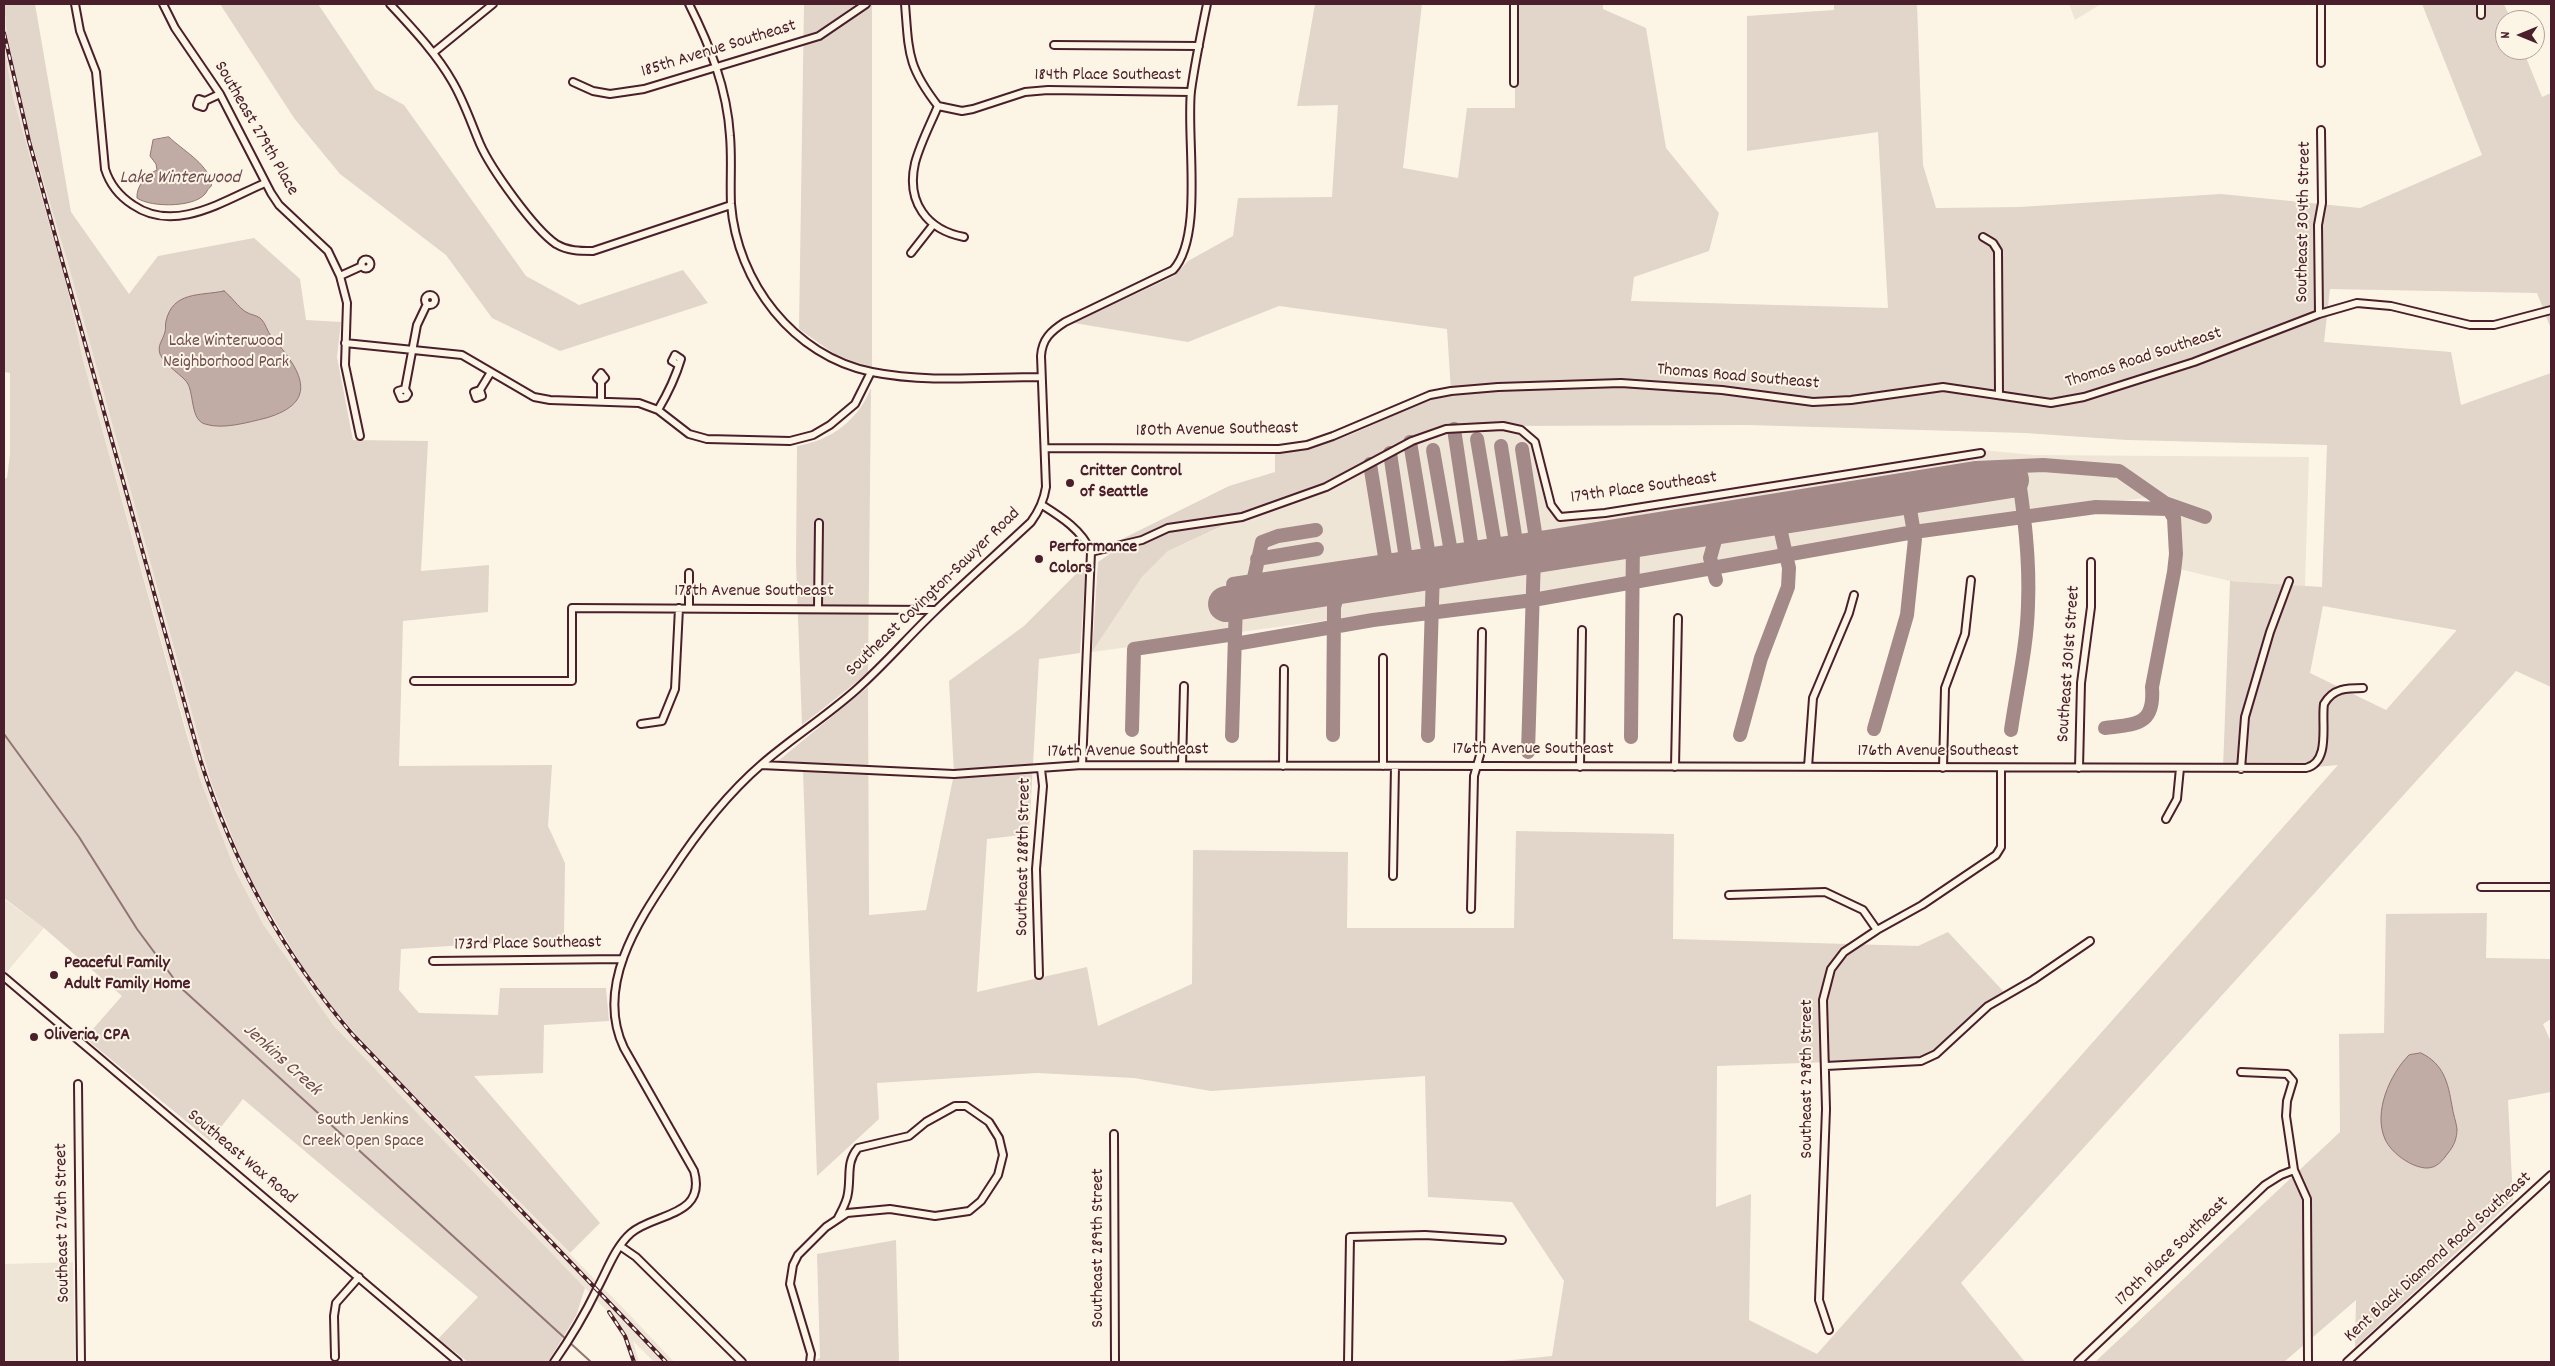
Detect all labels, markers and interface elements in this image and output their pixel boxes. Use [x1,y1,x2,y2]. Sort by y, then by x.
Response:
north arrow [2495,10,2545,60]
street label: 185th Avenue Southeast [639,16,799,84]
text: N [2496,32,2516,38]
street label: Southeast 279th Place [208,58,302,200]
street label: 184th Place Southeast [1035,66,1181,88]
street label: Southeast 304th Street [2293,141,2317,303]
water label: Lake Winterwood [120,168,240,190]
street label: Thomas Road Southeast [2063,324,2225,394]
park label: Lake Winterwood Neighborhood Park [163,332,289,374]
street label: Thomas Road Southeast [1656,360,1820,396]
street label: 180th Avenue Southeast [1136,419,1298,443]
place label: Critter Control of Seattle [1080,462,1182,504]
street label: 179th Place Southeast [1569,468,1719,510]
marker: Critter Control of Seattle [1064,477,1076,489]
street label: Southeast Covington-Sawyer Road [842,504,1026,682]
place label: Performance Colors [1049,538,1137,580]
marker: Performance Colors [1033,553,1045,565]
street label: 178th Avenue Southeast [674,582,834,604]
street label: Southeast 301st Street [2054,585,2086,743]
street label: 176th Avenue Southeast [1047,740,1209,764]
street label: 176th Avenue Southeast [1452,740,1614,762]
street label: 176th Avenue Southeast [1857,742,2019,764]
street label: Southeast 288th Street [1013,778,1037,936]
street label: 173rd Place Southeast [454,933,602,957]
place label: Peaceful Family Adult Family Home [64,954,190,996]
marker: Peaceful Family Adult Family Home [48,969,60,981]
street label: Southeast 298th Street [1798,999,1820,1159]
water label: Jenkins Creek [237,1020,325,1102]
place label: Oliveria, CPA [44,1026,130,1048]
marker: Oliveria, CPA [28,1031,40,1043]
street label: Southeast Wax Road [182,1106,300,1210]
park label: South Jenkins Creek Open Space [302,1111,424,1154]
street label: Southeast 276th Street [52,1143,76,1303]
street label: Southeast 289th Street [1089,1168,1111,1328]
street label: Kent Black Diamond Road Southeast [2341,1168,2537,1348]
street label: 170th Place Southeast [2112,1192,2234,1312]

